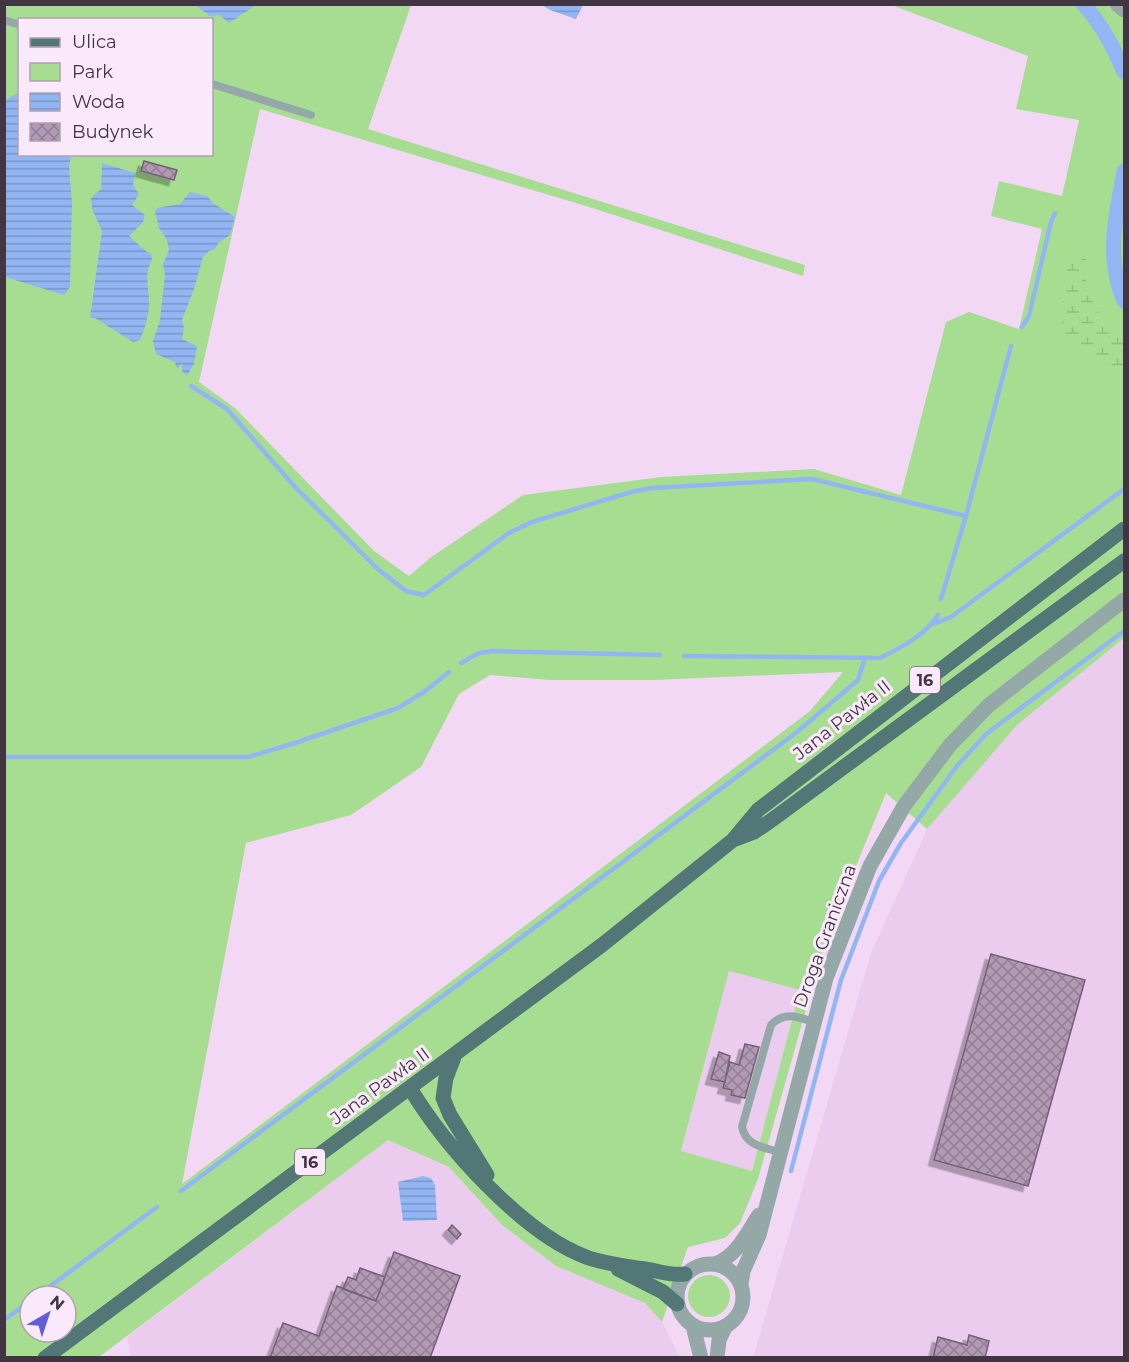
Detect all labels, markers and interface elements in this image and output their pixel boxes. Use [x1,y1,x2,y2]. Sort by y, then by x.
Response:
legend [18,18,213,156]
text: Ulica [72,31,117,53]
text: Park [72,61,113,83]
text: Woda [72,91,125,113]
text: Budynek [72,121,154,143]
road number: 16 [910,667,940,693]
street label: Jana Pawła II [788,675,895,765]
street label: Droga Graniczna [789,861,861,1011]
street label: Jana Pawła II [325,1043,434,1130]
road number: 16 [295,1149,325,1175]
north arrow [18,1284,78,1344]
text: N [46,1291,68,1314]

